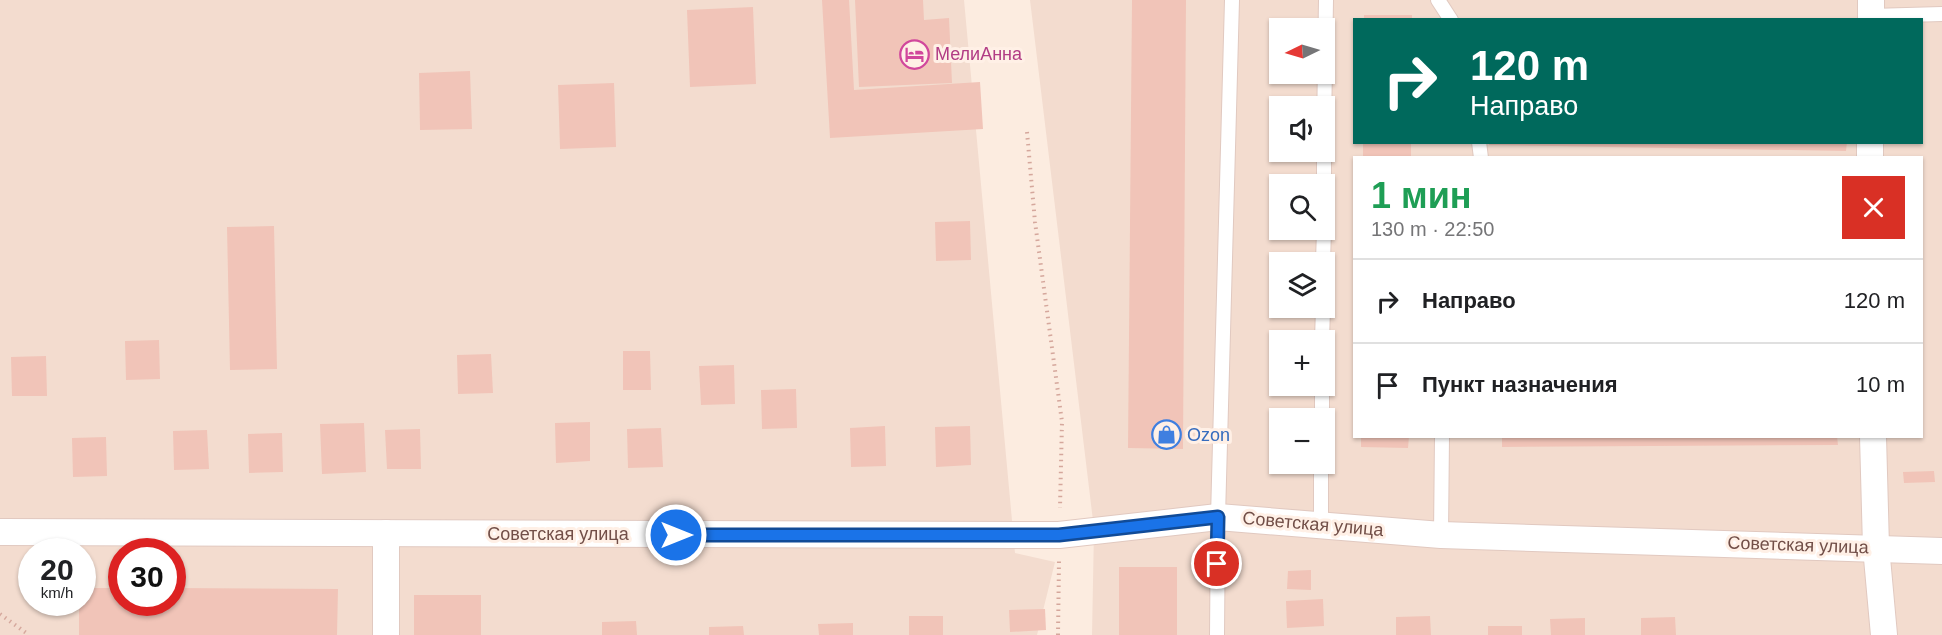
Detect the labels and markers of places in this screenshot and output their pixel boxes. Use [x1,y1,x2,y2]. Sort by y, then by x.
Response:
hotel icon: МелиАнна [898,38,930,70]
place label: МелиАнна [935,44,1023,64]
shop icon: Ozon [1150,419,1182,451]
place label: Ozon [1187,425,1230,445]
pin [1191,538,1242,589]

